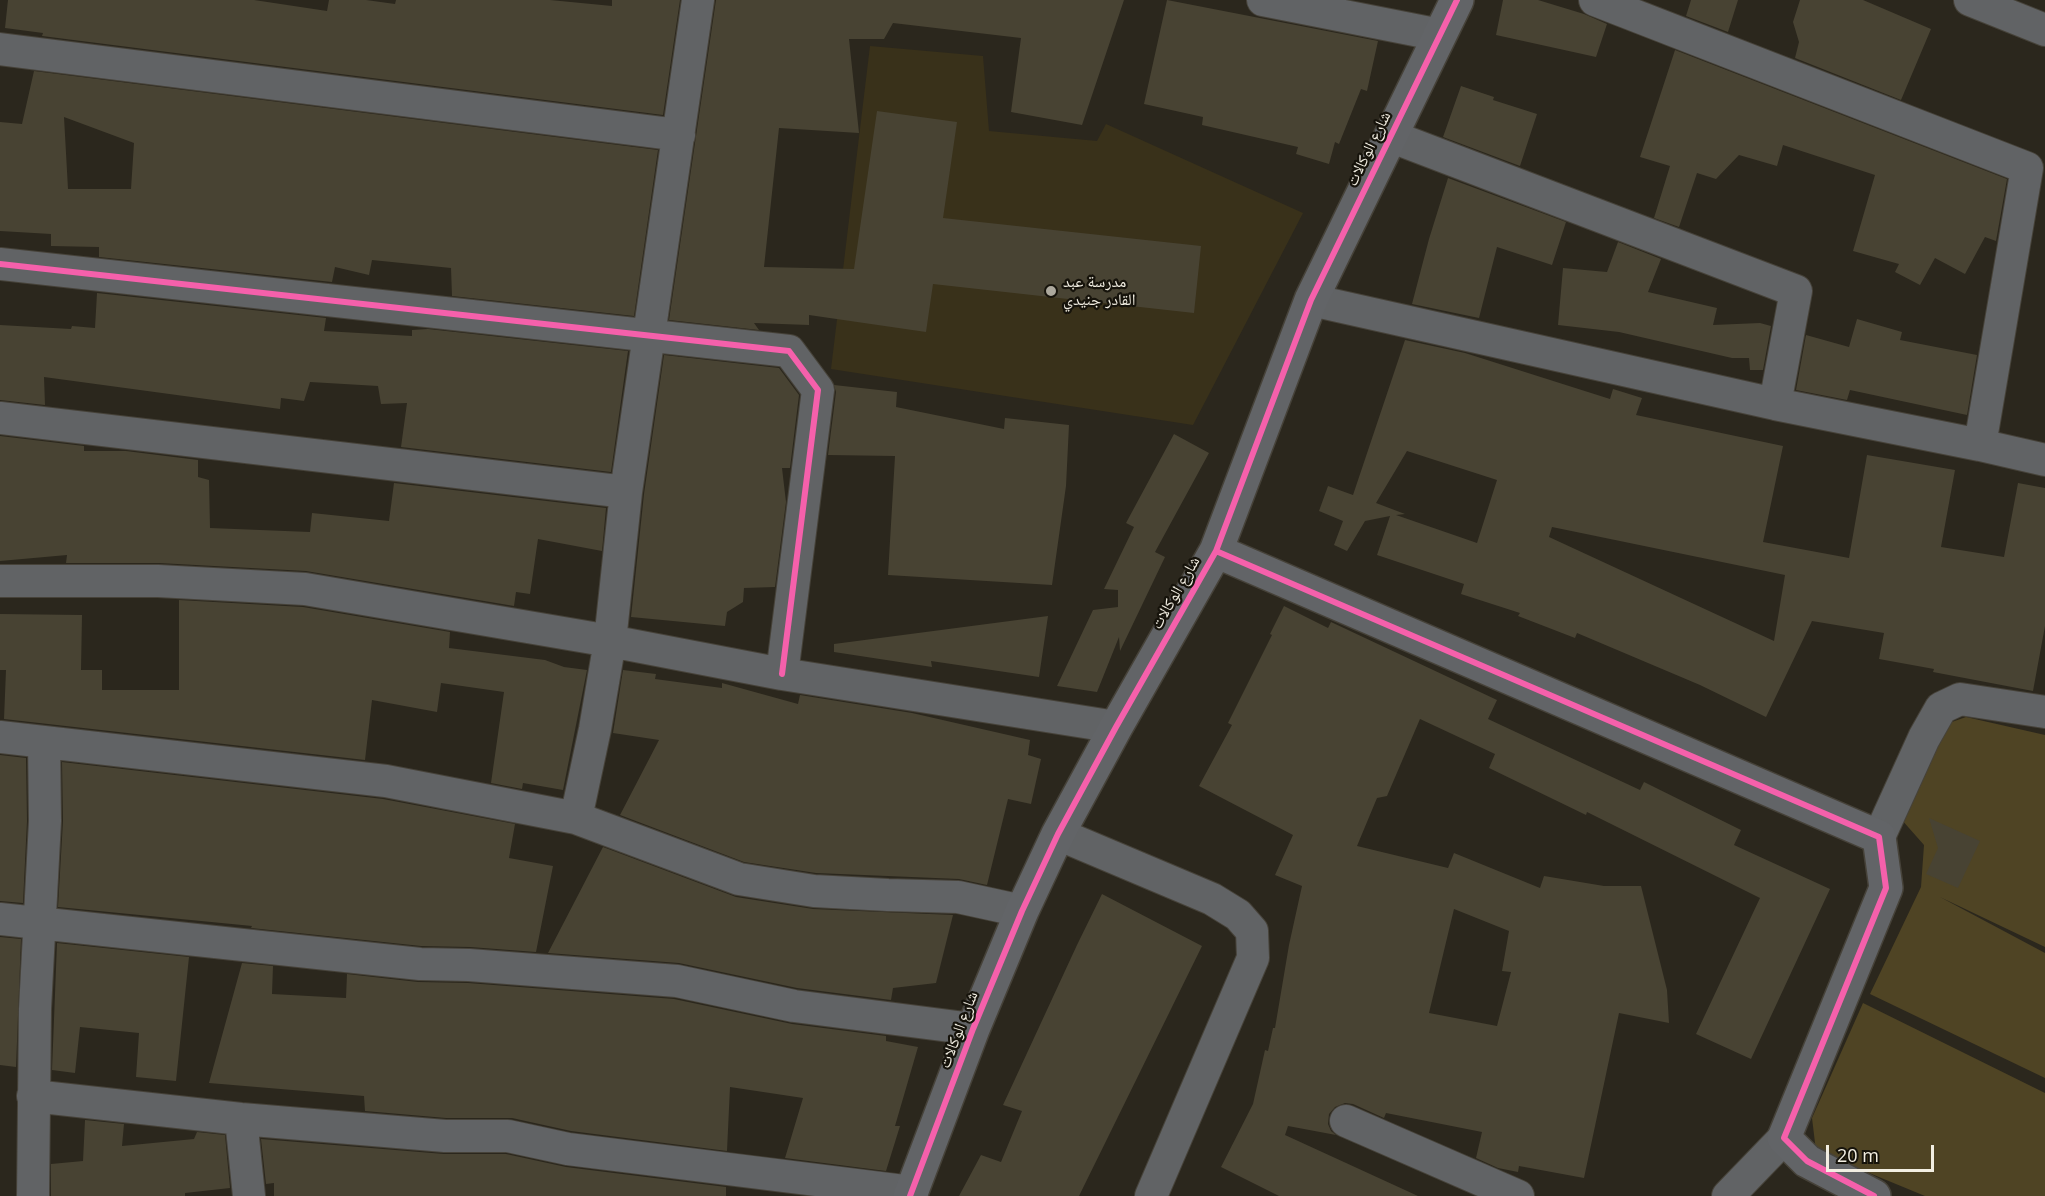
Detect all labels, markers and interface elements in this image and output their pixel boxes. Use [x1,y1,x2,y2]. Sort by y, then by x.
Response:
street label: شارع الوكالات [1343,109,1395,189]
place label: مدرسة عبد القادر جنيدي [1063,272,1135,310]
marker: مدرسة عبد القادر جنيدي [1044,284,1058,298]
street label: شارع الوكالات [1148,553,1204,633]
street label: شارع الوكالات [936,989,982,1071]
scale bar [1829,1133,1937,1171]
text: 20 m [1837,1143,1879,1167]

